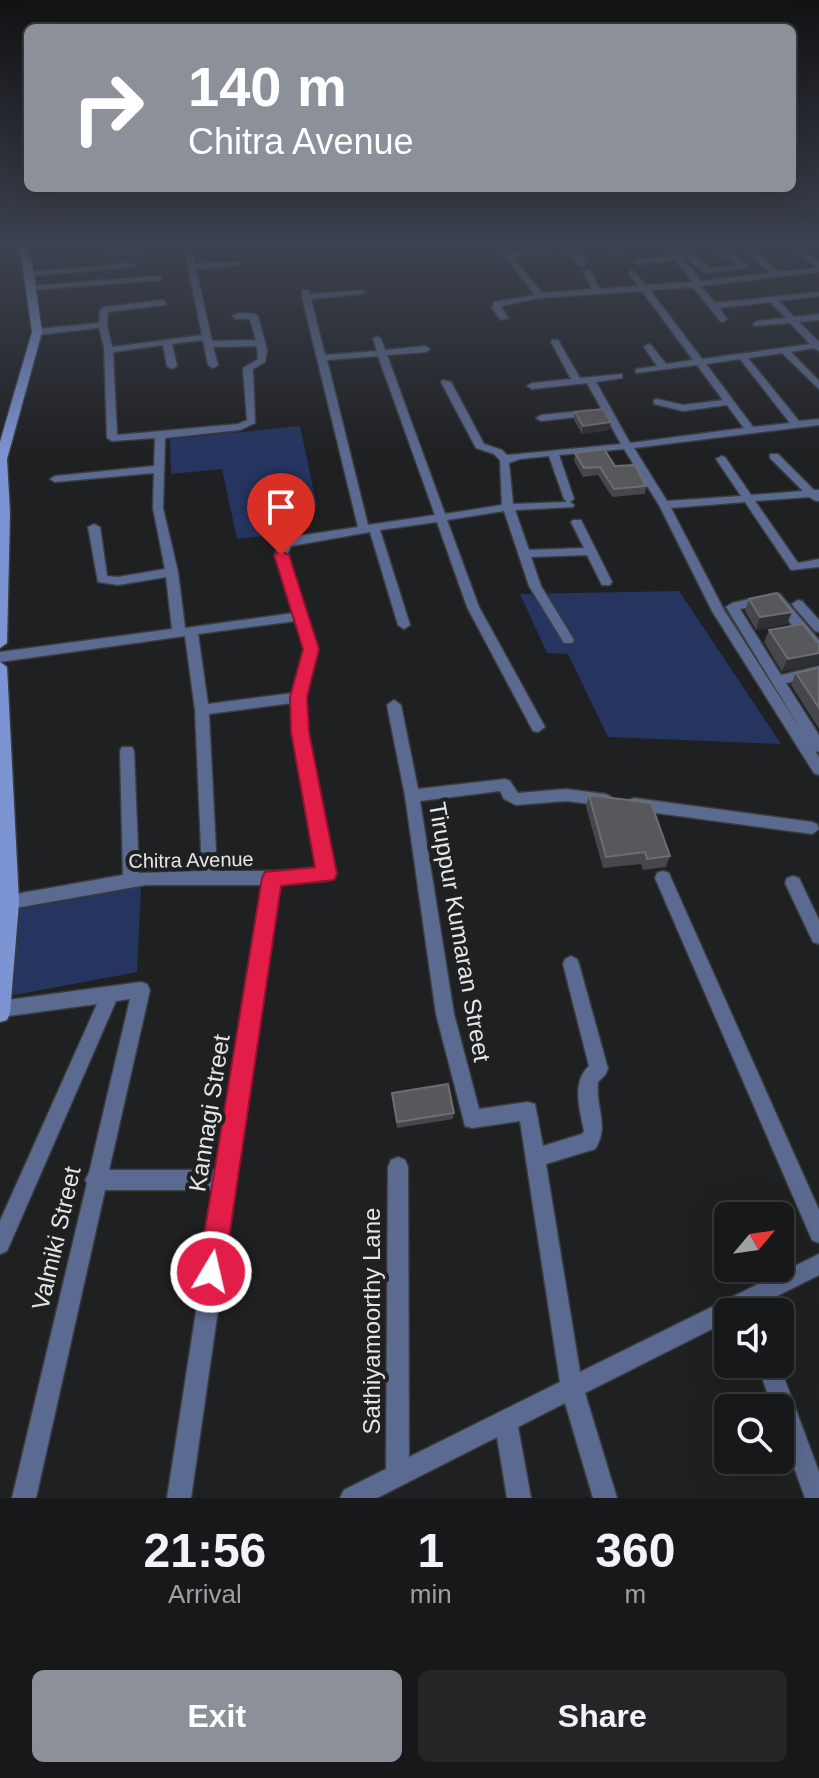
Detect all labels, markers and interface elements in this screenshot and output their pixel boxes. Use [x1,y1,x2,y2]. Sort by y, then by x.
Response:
text: 140 m [188,55,347,118]
icon: right [56,56,160,160]
text: Chitra Avenue [188,121,414,162]
pin [247,473,315,555]
icon: arrive [259,485,303,529]
street label: Tiruppur Kumaran Street [424,800,496,1064]
street label: Chitra Avenue [128,848,254,872]
street label: Kannagi Street [183,1032,235,1194]
street label: Valmiki Street [26,1163,86,1312]
north arrow [714,1202,794,1282]
map controls [714,1202,794,1474]
street label: Sathiyamoorthy Lane [358,1208,385,1434]
position arrow [169,1230,253,1314]
button: sound [714,1298,794,1378]
button: search [714,1394,794,1474]
text: 21:56 [144,1524,266,1577]
text: 1 [417,1524,444,1577]
text: 360 [595,1524,675,1577]
text: Arrival [168,1579,242,1609]
text: min [410,1579,452,1609]
text: m [625,1579,646,1609]
button: Exit [32,1670,402,1762]
button: Share [418,1670,787,1762]

